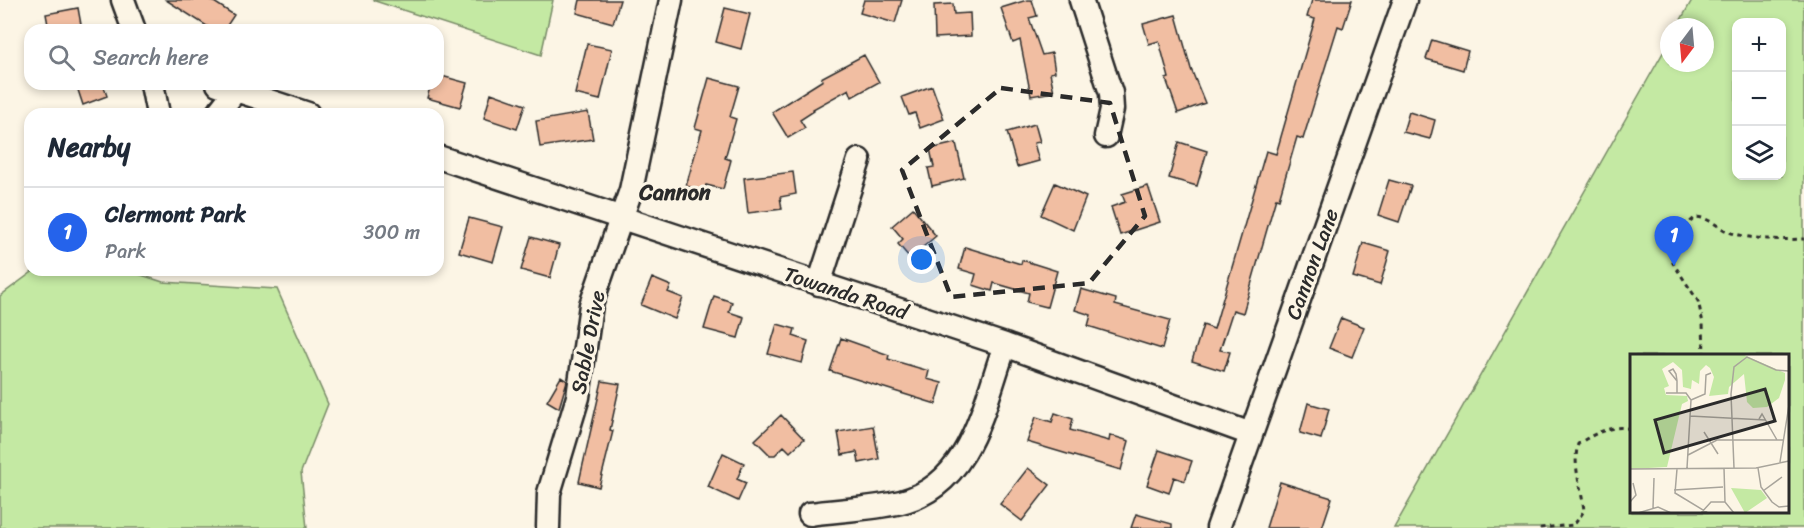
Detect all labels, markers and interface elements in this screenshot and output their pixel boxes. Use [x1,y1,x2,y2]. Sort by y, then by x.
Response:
north arrow [1660,18,1714,72]
map controls [1732,18,1786,180]
button: + [1732,18,1786,72]
search box [24,24,444,90]
text: Search here [93,38,209,77]
icon: search [45,41,78,74]
button: − [1732,72,1786,126]
text: Nearby [48,124,130,170]
button: layers [1732,126,1786,180]
district label: Cannon [638,173,711,212]
text: Clermont Park [105,195,246,234]
street label: Cannon Lane [1274,203,1350,325]
text: 1 [63,215,72,250]
text: 300 m [363,215,420,250]
pin: 1 [1654,216,1694,266]
text: Park [105,234,146,269]
your location [907,245,936,274]
street label: Towanda Road [779,255,915,332]
street label: Sable Drive [559,287,617,397]
inset map [1630,354,1789,513]

